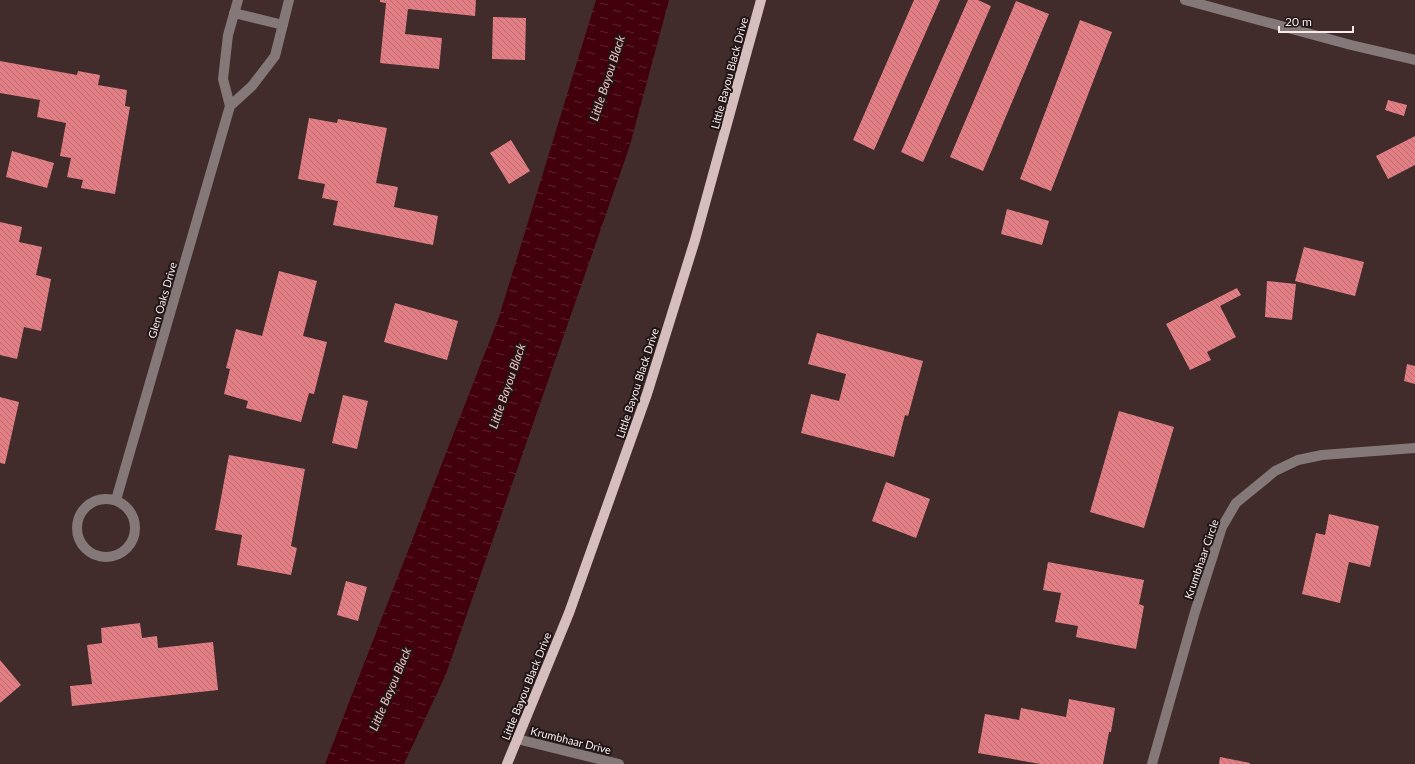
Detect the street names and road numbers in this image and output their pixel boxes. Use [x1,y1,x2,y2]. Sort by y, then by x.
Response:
street label: Little Bayou Black Drive [708,16,750,130]
street label: Glen Oaks Drive [145,260,179,340]
street label: Little Bayou Black Drive [613,326,661,440]
street label: Krumbhaar Circle [1181,517,1221,601]
street label: Little Bayou Black Drive [498,630,554,742]
street label: Krumbhaar Drive [529,724,613,756]

